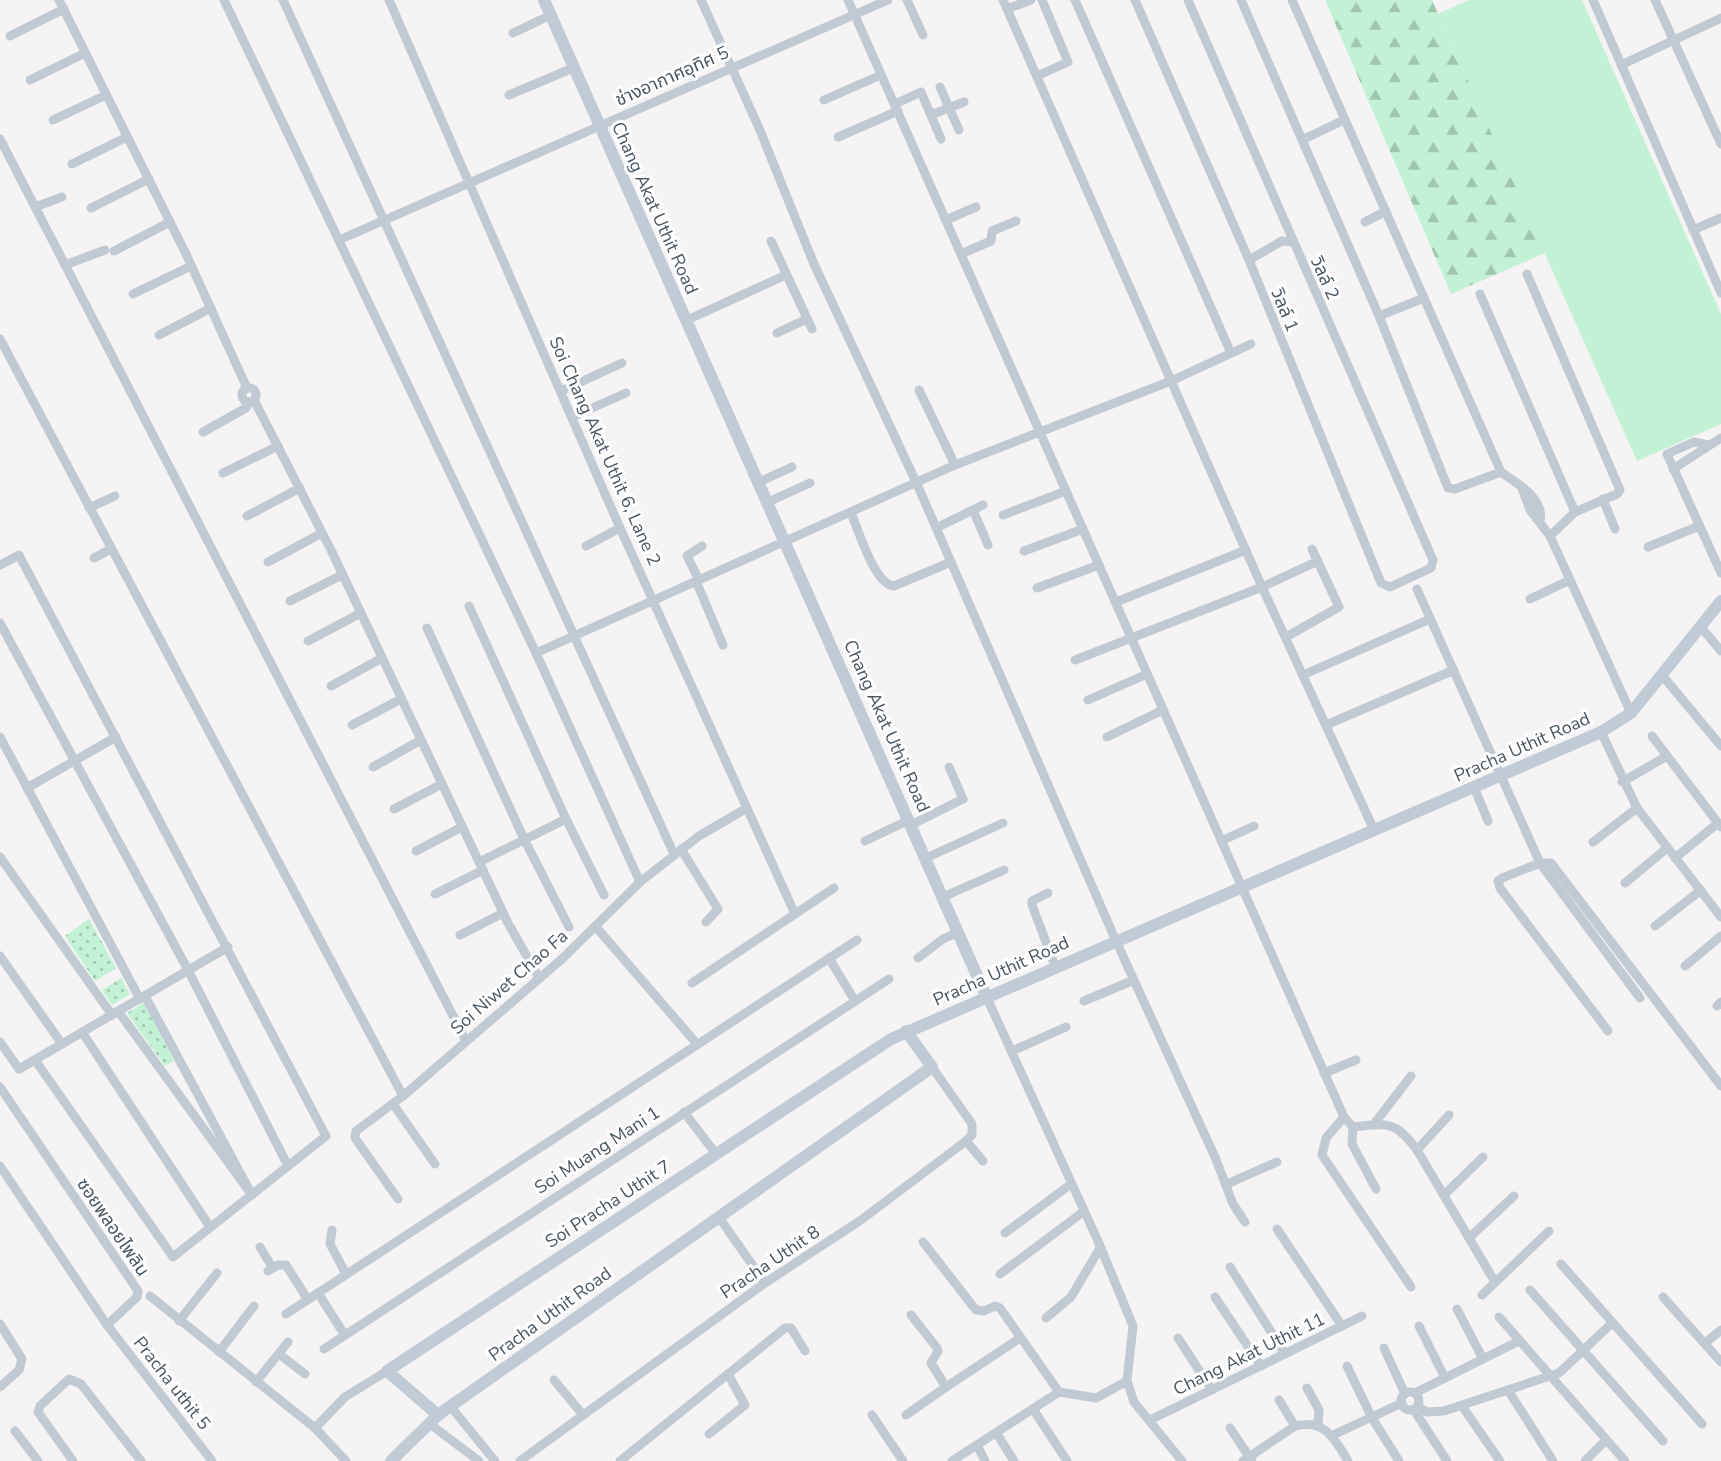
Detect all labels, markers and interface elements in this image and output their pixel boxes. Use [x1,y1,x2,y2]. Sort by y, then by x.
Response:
street label: ช่างอากาศอุทิศ 5 [611,40,733,112]
street label: Chang Akat Uthit Road [606,118,704,298]
street label: วิลล์ 2 [1305,252,1345,303]
street label: วิลล์ 1 [1265,284,1305,335]
street label: Soi Chang Akat Uthit 6, Lane 2 [544,333,666,569]
street label: Chang Akat Uthit Road [838,636,936,816]
street label: Pracha Uthit Road [1450,706,1594,788]
street label: Soi Niwet Chao Fa [445,924,573,1040]
street label: Pracha Uthit Road [929,930,1073,1012]
street label: Soi Muang Mani 1 [530,1100,664,1200]
street label: Soi Pracha Uthit 7 [541,1154,675,1254]
street label: ซอยพลอยไพลิน [71,1173,155,1281]
street label: Pracha Uthit 8 [715,1220,825,1304]
street label: Pracha Uthit Road [484,1261,616,1367]
street label: Chang Akat Uthit 11 [1169,1307,1329,1401]
street label: Pracha uthit 5 [128,1331,216,1435]

